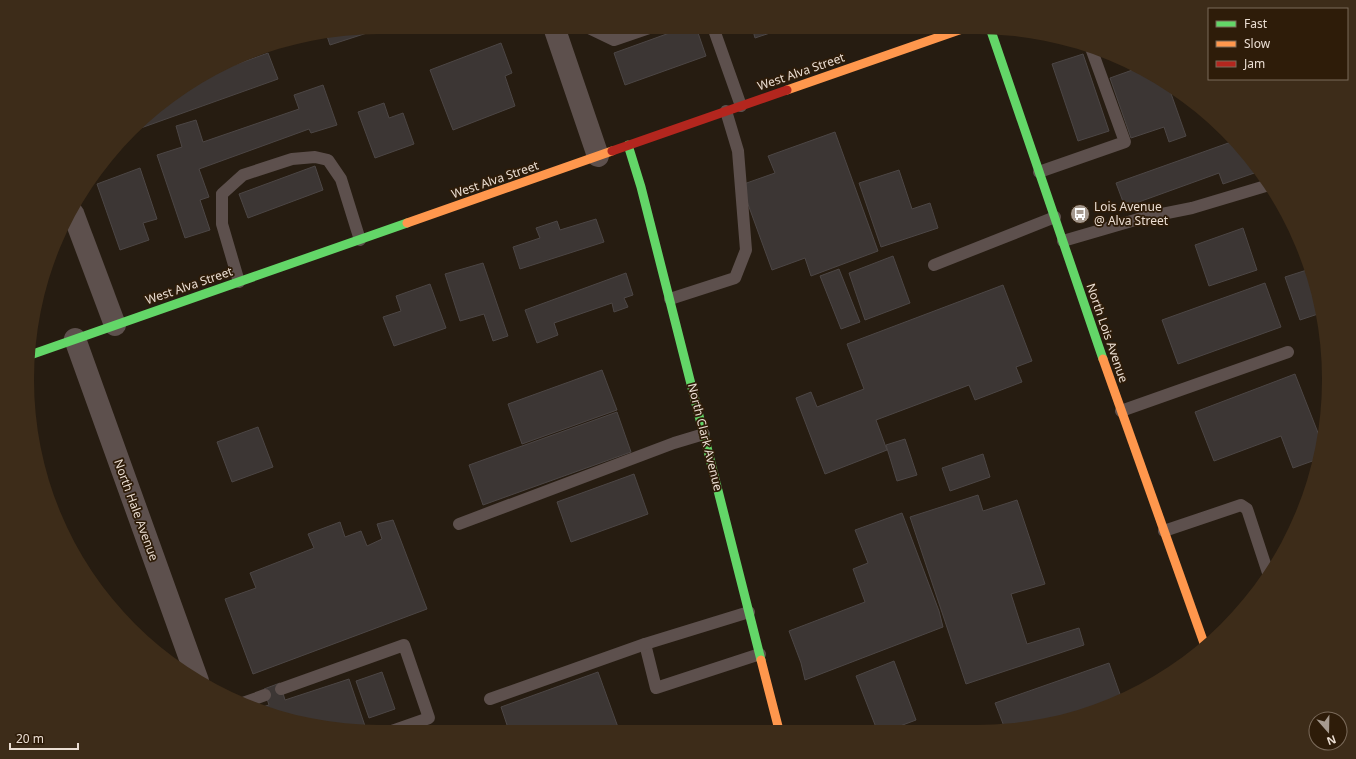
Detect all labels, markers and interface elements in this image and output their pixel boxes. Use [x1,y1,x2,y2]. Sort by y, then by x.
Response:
legend [1208,8,1348,80]
text: Fast [1244,15,1268,32]
text: Slow [1244,35,1271,52]
street label: West Alva Street [755,48,847,94]
text: Jam [1243,55,1265,72]
street label: West Alva Street [449,156,541,202]
place label: Lois Avenue @ Alva Street [1094,198,1169,229]
bus stop icon: Lois Avenue @ Alva Street [1069,203,1091,225]
street label: West Alva Street [143,262,235,308]
street label: North Lois Avenue [1083,281,1132,385]
street label: North Clark Avenue [684,381,727,493]
street label: North Hale Avenue [110,457,163,563]
north arrow [1308,711,1348,751]
scale bar [10,725,78,751]
text: 20 m [16,730,44,747]
text: N [1325,732,1338,749]

